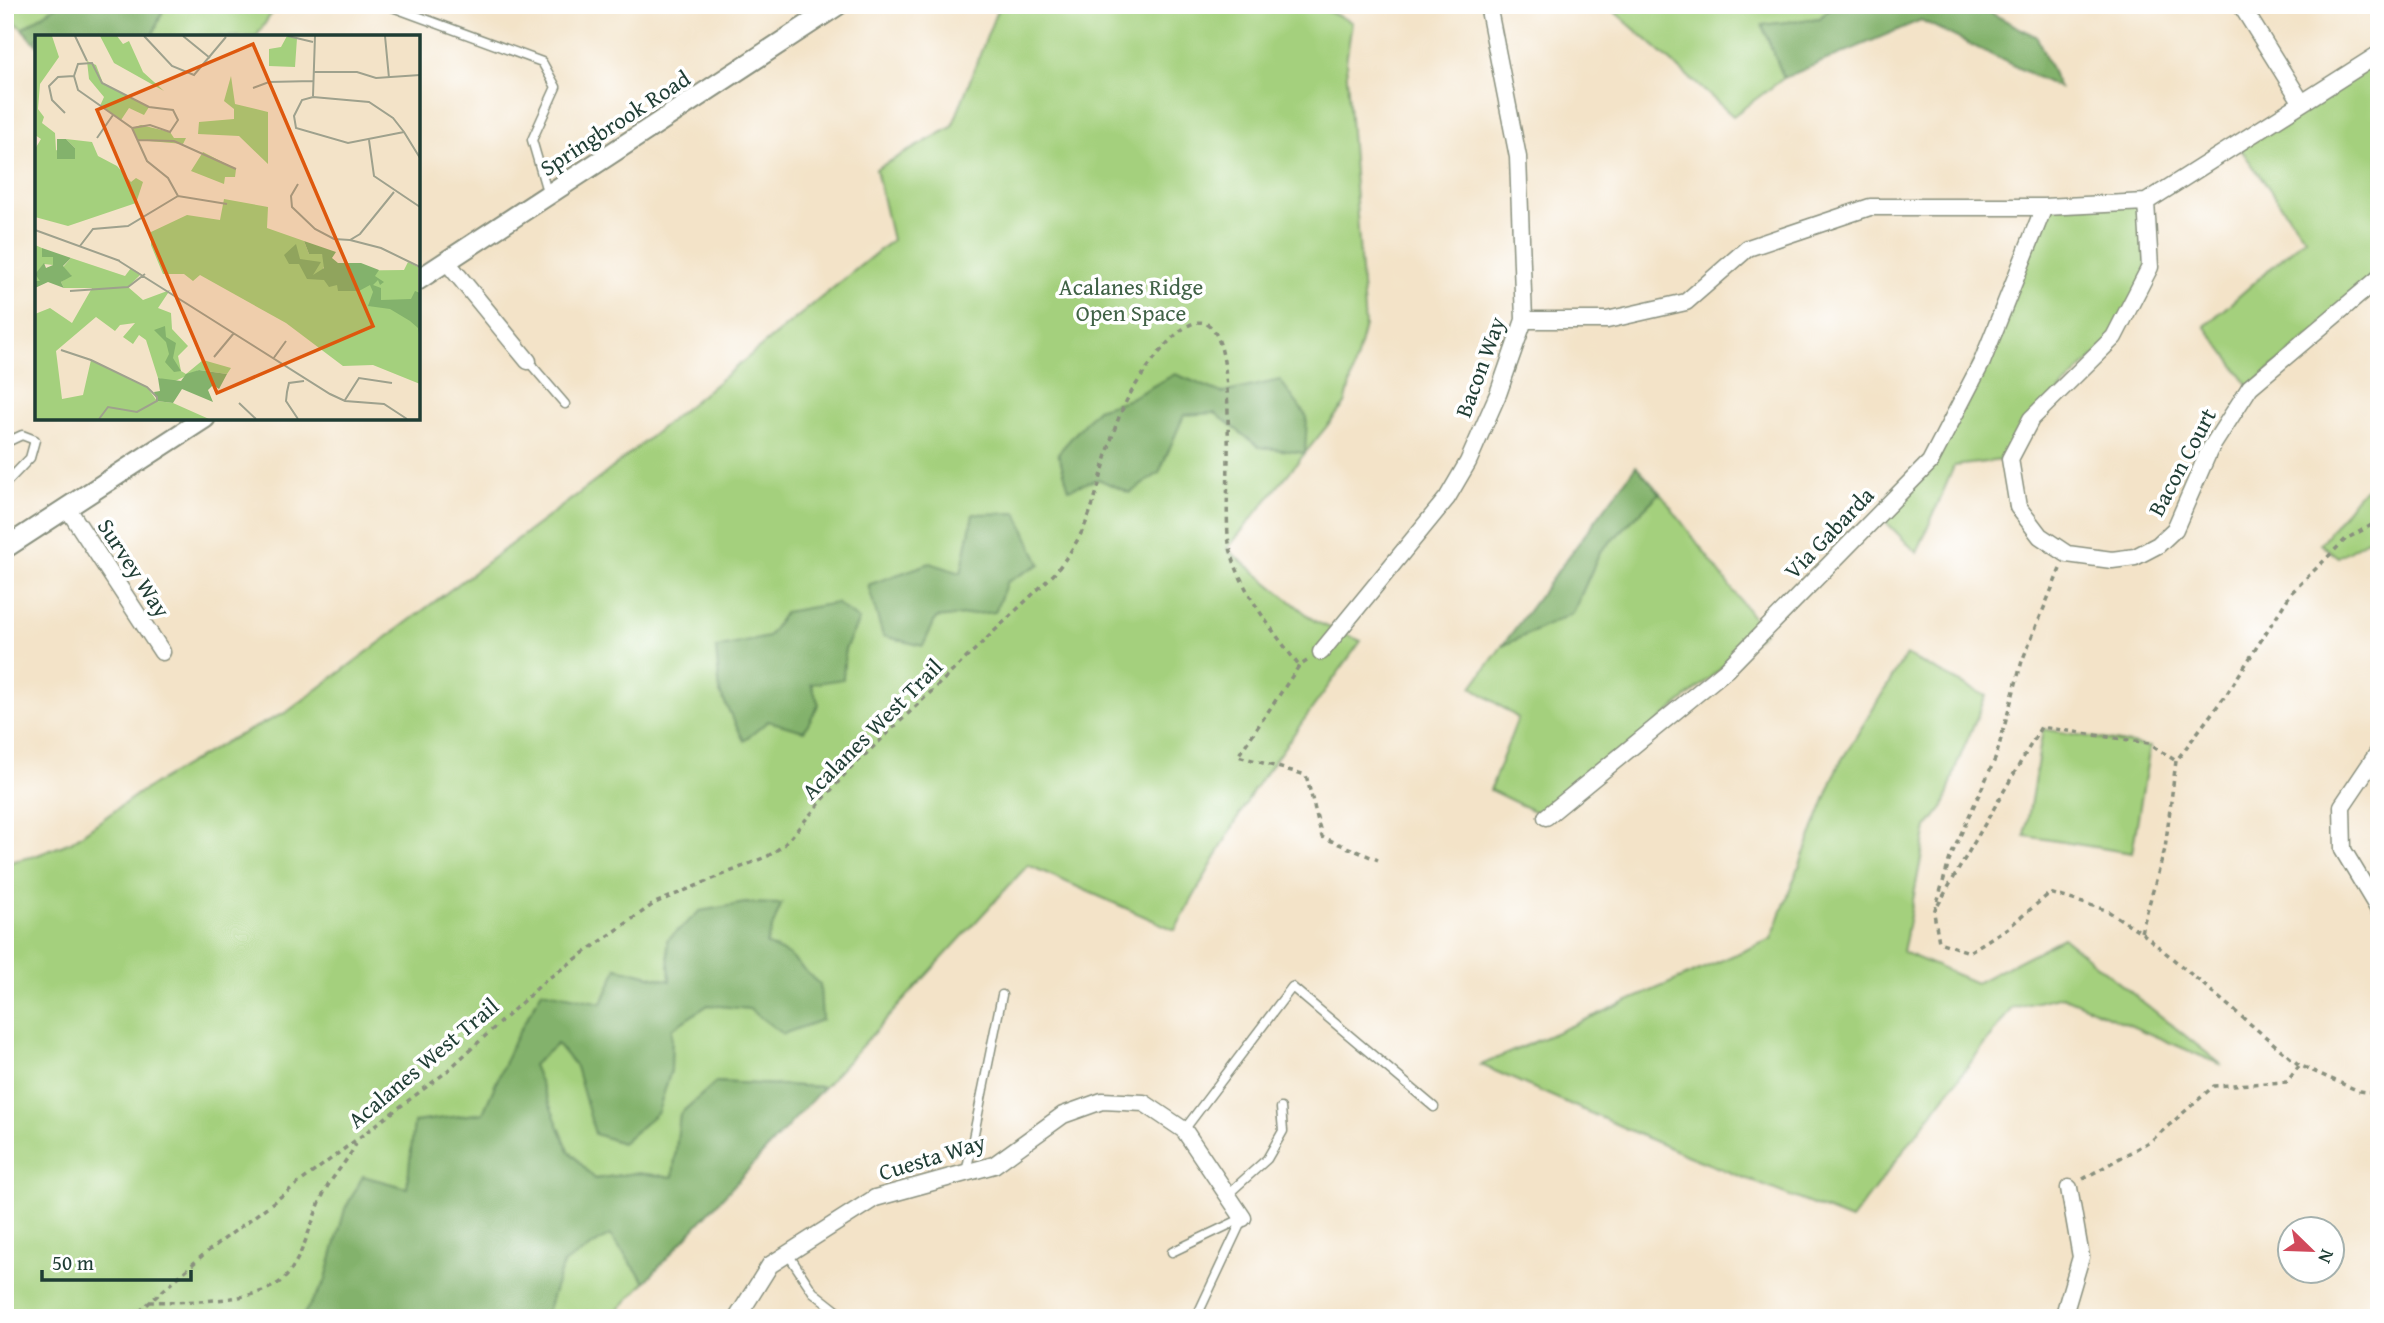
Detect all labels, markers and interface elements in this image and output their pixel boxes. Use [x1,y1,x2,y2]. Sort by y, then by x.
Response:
inset map [35,35,420,420]
street label: Springbrook Road [533,61,697,184]
park label: Acalanes Ridge Open Space [1059,270,1203,329]
street label: Bacon Way [1446,311,1513,422]
street label: Bacon Court [2139,402,2224,522]
street label: Via Gabarda [1776,479,1881,586]
street label: Survey Way [90,512,179,624]
street label: Acalanes West Trail [794,651,950,807]
street label: Acalanes West Trail [340,990,505,1136]
street label: Cuesta Way [874,1125,990,1188]
north arrow [2276,1214,2346,1284]
scale bar [42,1239,191,1283]
text: N [2311,1245,2342,1268]
text: 50 m [52,1247,94,1278]

